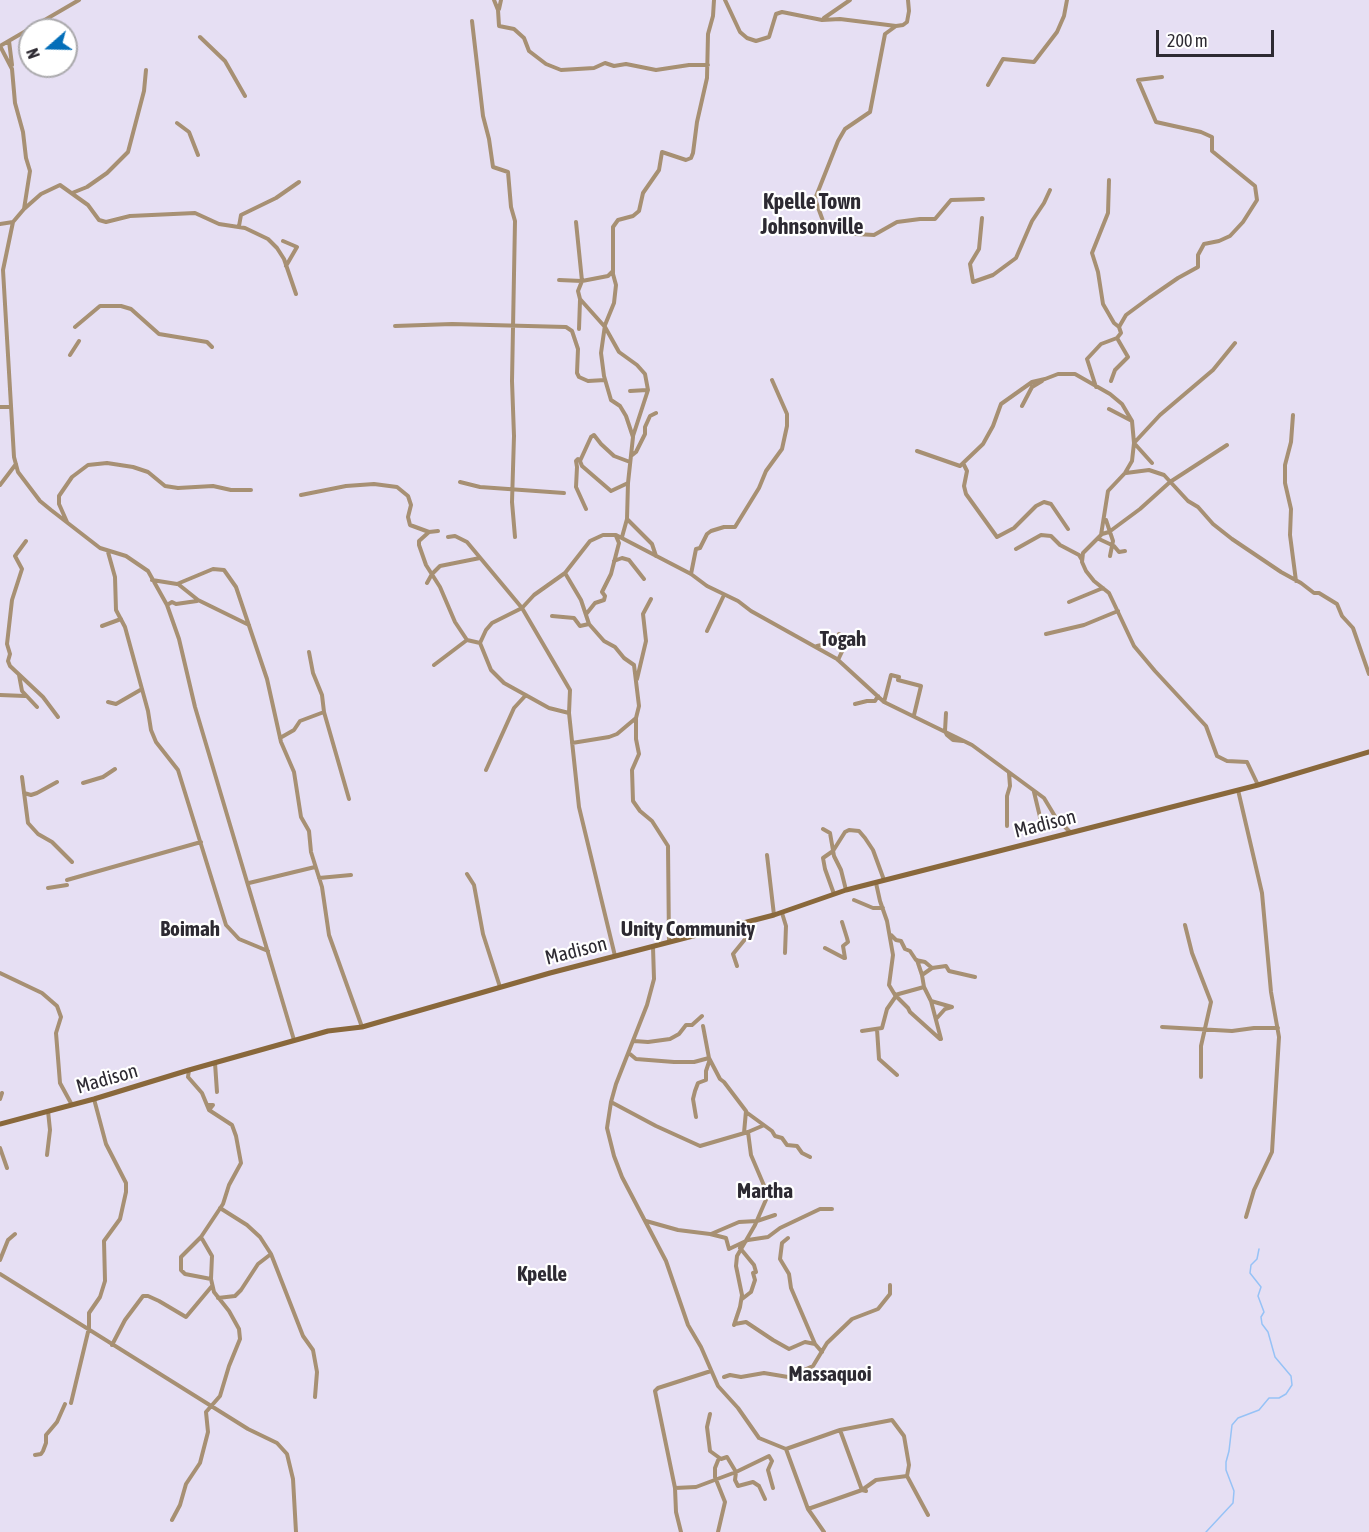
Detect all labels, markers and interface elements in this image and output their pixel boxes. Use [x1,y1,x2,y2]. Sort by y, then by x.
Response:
north arrow [18,18,78,78]
scale bar [1159,18,1278,56]
text: 200 m [1167,30,1208,51]
text: N [23,46,43,61]
district label: Kpelle Town Johnsonville [760,189,864,240]
district label: Togah [820,626,866,652]
street label: Madison [1012,805,1078,843]
district label: Boimah [160,916,220,942]
district label: Unity Community [621,916,755,942]
street label: Madison [543,932,609,970]
street label: Madison [73,1059,141,1099]
district label: Martha [737,1178,793,1204]
district label: Kpelle [517,1261,567,1287]
district label: Massaquoi [788,1361,872,1387]

